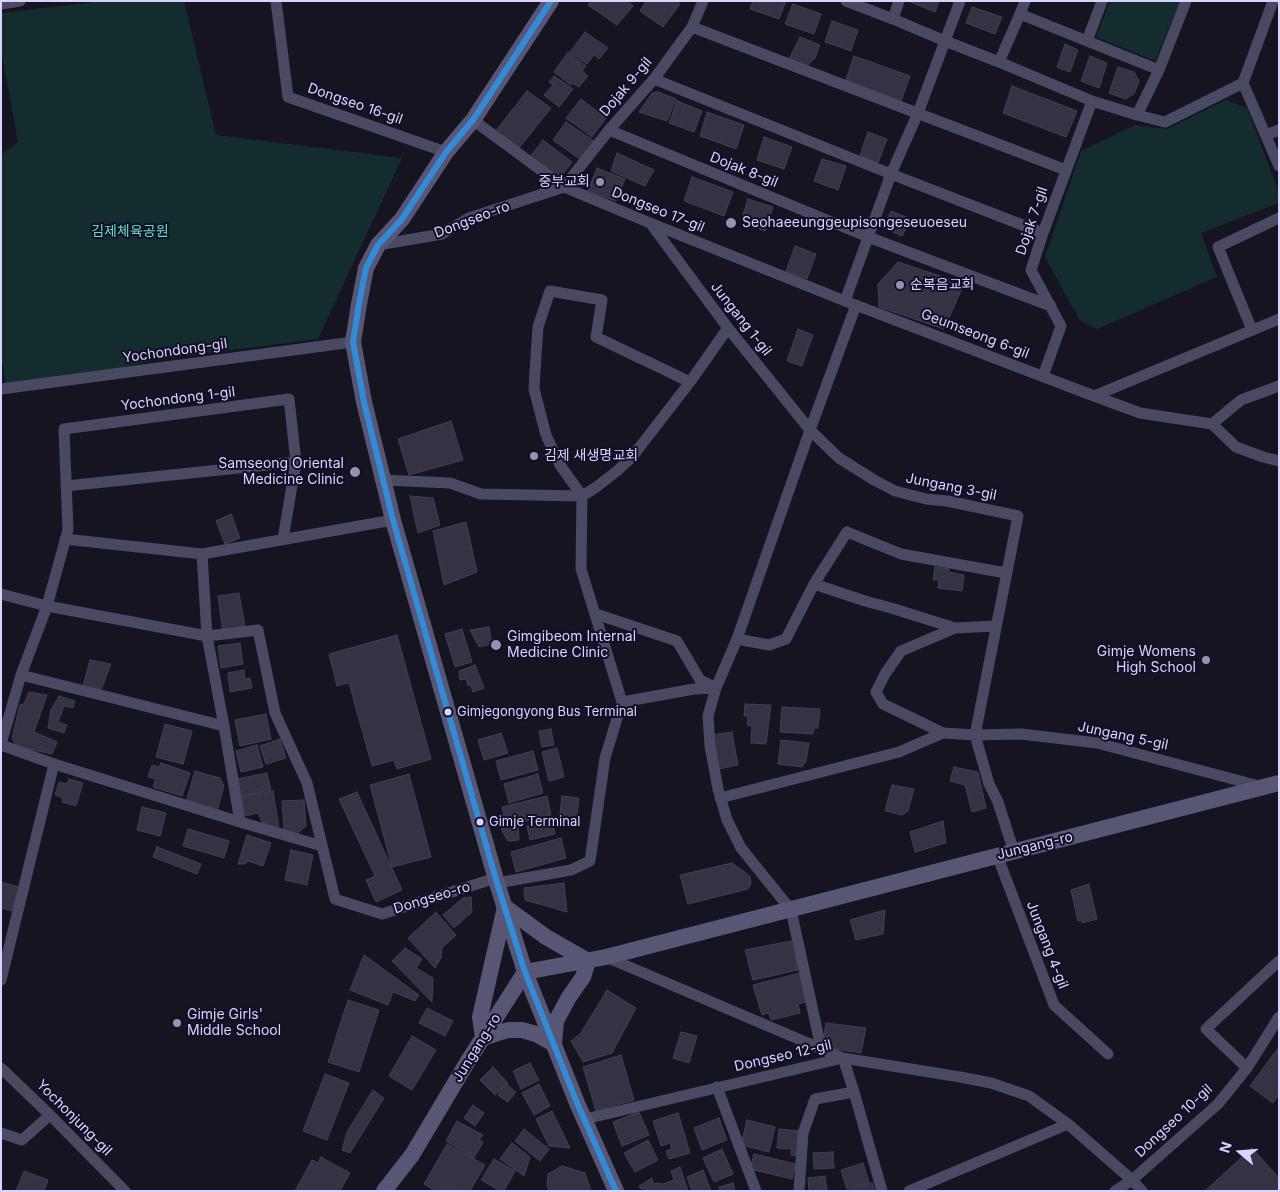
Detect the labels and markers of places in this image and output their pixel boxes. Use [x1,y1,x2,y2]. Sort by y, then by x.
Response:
place label: 중부교회 [538,174,590,190]
marker: 중부교회 [594,176,606,188]
place label: Seohaeeunggeupisongeseuoeseu [742,215,967,231]
marker: Seohaeeunggeupisongeseuoeseu [724,216,738,230]
place label: 순복음교회 [910,277,974,293]
marker: 순복음교회 [894,279,906,291]
place label: 김제 새생명교회 [544,448,638,464]
marker: 김제 새생명교회 [528,450,540,462]
place label: Samseong Oriental Medicine Clinic [218,456,344,488]
marker: Samseong Oriental Medicine Clinic [348,465,362,479]
place label: Gimgibeom Internal Medicine Clinic [507,629,636,662]
marker: Gimgibeom Internal Medicine Clinic [489,638,503,652]
place label: Gimje Womens High School [1097,644,1196,676]
marker: Gimje Womens High School [1200,654,1212,666]
place label: Gimjegongyong Bus Terminal [457,704,637,720]
marker: Gimjegongyong Bus Terminal [443,707,453,717]
place label: Gimje Terminal [489,814,580,830]
marker: Gimje Terminal [475,817,485,827]
place label: Gimje Girls' Middle School [187,1007,281,1040]
marker: Gimje Girls' Middle School [171,1017,183,1029]

